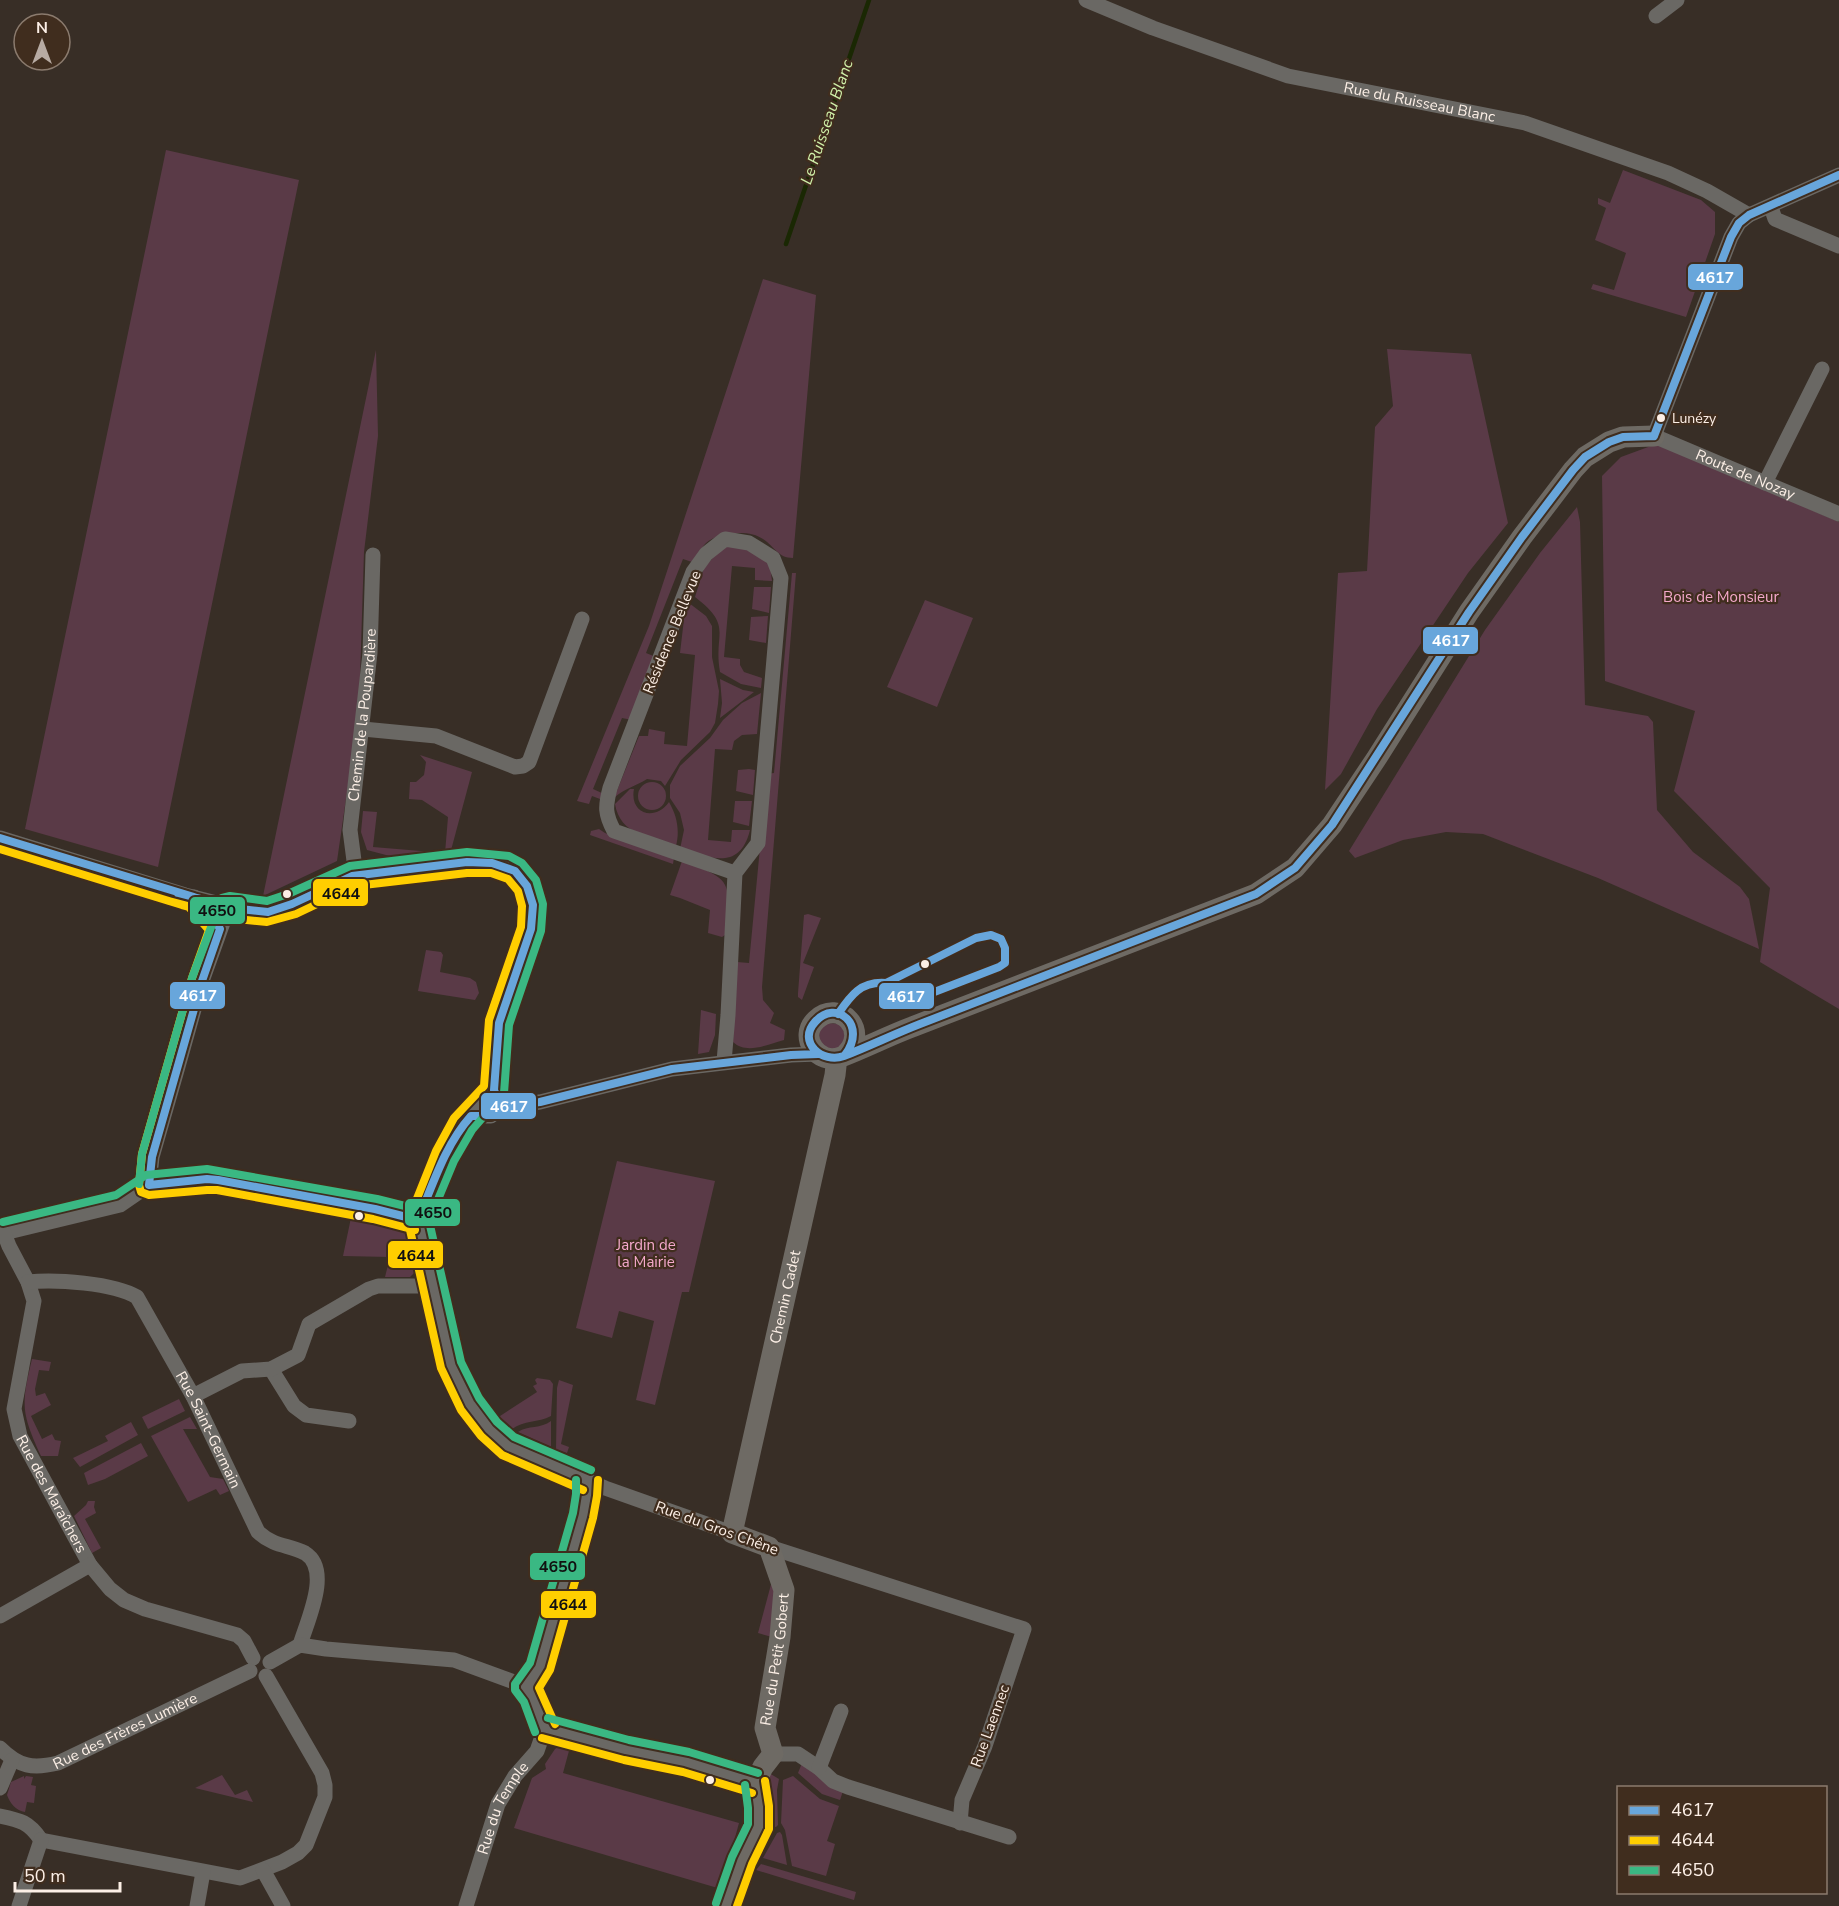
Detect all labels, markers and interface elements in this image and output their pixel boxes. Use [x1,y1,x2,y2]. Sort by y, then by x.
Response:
north arrow [12,12,72,72]
text: N [36,17,48,39]
water label: Le Ruisseau Blanc [795,56,859,187]
street label: Rue du Ruisseau Blanc [1342,77,1497,127]
line badge: 4617 [1687,263,1744,291]
text: 4617 [1696,267,1734,289]
place label: Lunézy [1672,409,1717,428]
marker: Lunézy [1655,412,1667,424]
street label: Route de Nozay [1693,445,1798,504]
street label: Résidence Bellevue [638,567,706,697]
park label: Bois de Monsieur [1663,587,1780,607]
line badge: 4617 [1422,626,1479,655]
street label: Chemin de la Poupardière [343,628,381,802]
text: 4617 [1432,630,1470,652]
line badge: 4644 [312,878,369,907]
text: 4644 [322,883,361,905]
unlabelled marker [281,888,293,900]
line badge: 4650 [189,896,246,925]
text: 4650 [198,900,236,922]
unlabelled marker [919,958,931,970]
line badge: 4617 [169,981,226,1010]
line badge: 4617 [878,982,935,1010]
text: 4617 [179,985,217,1007]
text: 4617 [887,986,925,1008]
line badge: 4617 [480,1092,537,1120]
text: 4617 [490,1096,528,1118]
line badge: 4650 [404,1198,461,1227]
text: 4650 [414,1202,452,1224]
unlabelled marker [353,1210,365,1222]
park label: Jardin de la Mairie [615,1235,676,1272]
line badge: 4644 [387,1240,444,1269]
text: 4644 [397,1245,436,1267]
street label: Chemin Cadet [765,1248,805,1346]
street label: Rue Saint-Germain [171,1368,246,1491]
street label: Rue des Maraîchers [11,1431,92,1557]
street label: Rue du Gros Chêne [653,1496,781,1560]
line badge: 4650 [529,1552,586,1581]
text: 4650 [539,1556,577,1578]
line badge: 4644 [540,1590,597,1619]
street label: Rue du Petit Gobert [756,1592,794,1727]
text: 4644 [549,1594,588,1616]
street label: Rue Laennec [966,1682,1014,1770]
street label: Rue des Frères Lumière [50,1688,201,1774]
street label: Rue du Temple [473,1757,533,1857]
unlabelled marker [704,1774,716,1786]
legend [1617,1786,1827,1894]
text: 4617 [1671,1798,1714,1822]
text: 4644 [1671,1828,1714,1852]
scale bar [15,1855,120,1893]
text: 4650 [1671,1858,1714,1882]
text: 50 m [24,1864,66,1888]

